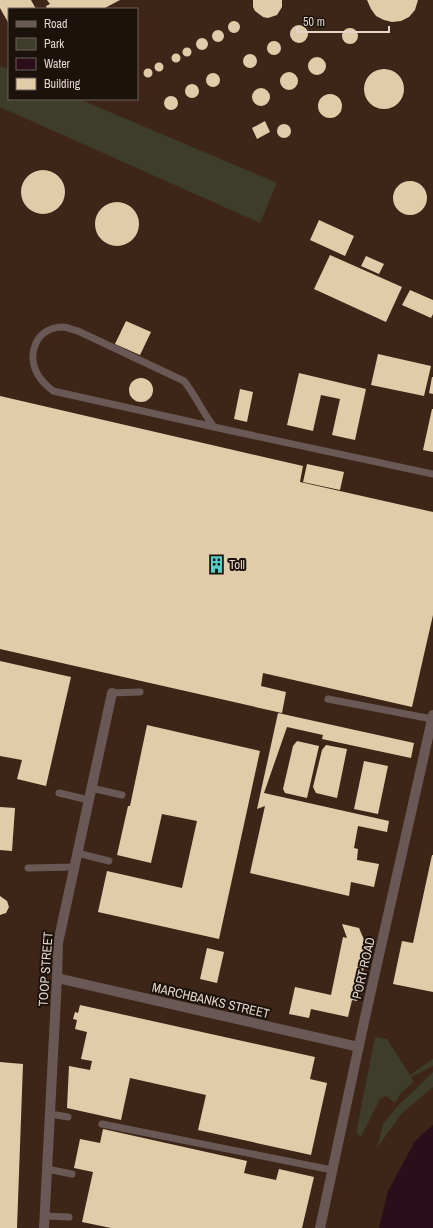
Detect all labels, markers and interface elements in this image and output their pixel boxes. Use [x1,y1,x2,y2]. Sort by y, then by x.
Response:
legend [8,8,138,100]
scale bar [297,8,389,34]
text: 50 m [303,14,325,30]
text: Road [44,16,68,32]
text: Park [44,36,64,52]
text: Water [44,56,71,72]
text: Building [44,76,81,92]
building icon: Toll [206,554,226,574]
place label: Toll [229,556,245,573]
street label: TOOP STREET [34,931,57,1007]
street label: PORT ROAD [348,935,379,1001]
street label: MARCHBANKS STREET [150,979,272,1022]

